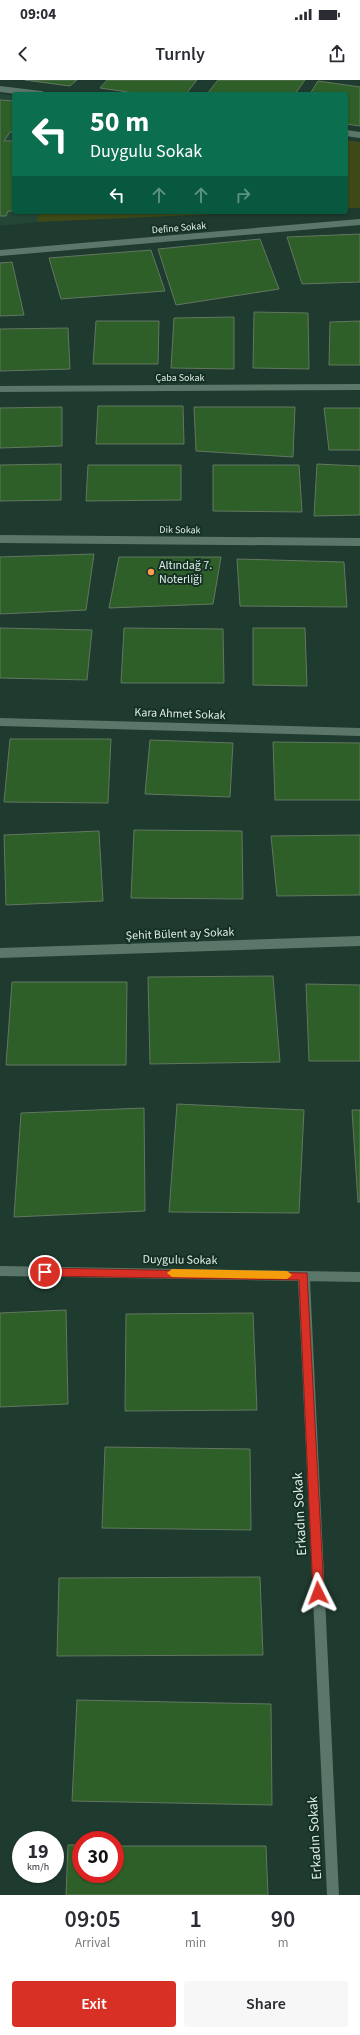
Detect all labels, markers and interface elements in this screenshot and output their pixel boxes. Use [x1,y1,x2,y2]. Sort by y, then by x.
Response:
text: 09:04 [20,4,56,25]
text: Turnly [155,42,205,67]
icon: back [12,43,34,65]
icon: share [326,43,348,65]
text: 50 m [90,102,149,142]
icon: left [24,108,76,160]
text: Duygulu Sokak [90,139,202,164]
icon: left [106,184,128,206]
icon: ahead [148,184,170,206]
icon: ahead [190,184,212,206]
icon: right [232,184,254,206]
street label: Define Sokak [151,219,207,237]
street label: Çaba Sokak [156,371,204,385]
street label: Dik Sokak [159,523,201,537]
place label: Altındağ 7. Noterliği [159,557,212,588]
marker: Altındağ 7. Noterliği [146,567,156,577]
street label: Kara Ahmet Sokak [134,704,226,724]
street label: Şehit Bülent ay Sokak [125,924,235,944]
street label: Duygulu Sokak [142,1251,218,1269]
pin [28,1255,62,1289]
icon: arrive [34,1261,56,1283]
street label: Erkadın Sokak [288,1472,312,1556]
position arrow [297,1572,339,1614]
street label: Erkadın Sokak [303,1796,327,1880]
speed limit sign: 30 [72,1831,124,1883]
text: 19 [27,1838,49,1866]
text: km/h [27,1860,49,1874]
text: 09:05 [65,1902,120,1937]
text: 1 [189,1902,202,1937]
text: 90 [271,1902,295,1937]
text: Arrival [75,1934,110,1952]
text: min [185,1934,206,1952]
text: m [278,1934,288,1952]
button: Exit [12,1981,176,2027]
button: Share [184,1981,348,2027]

